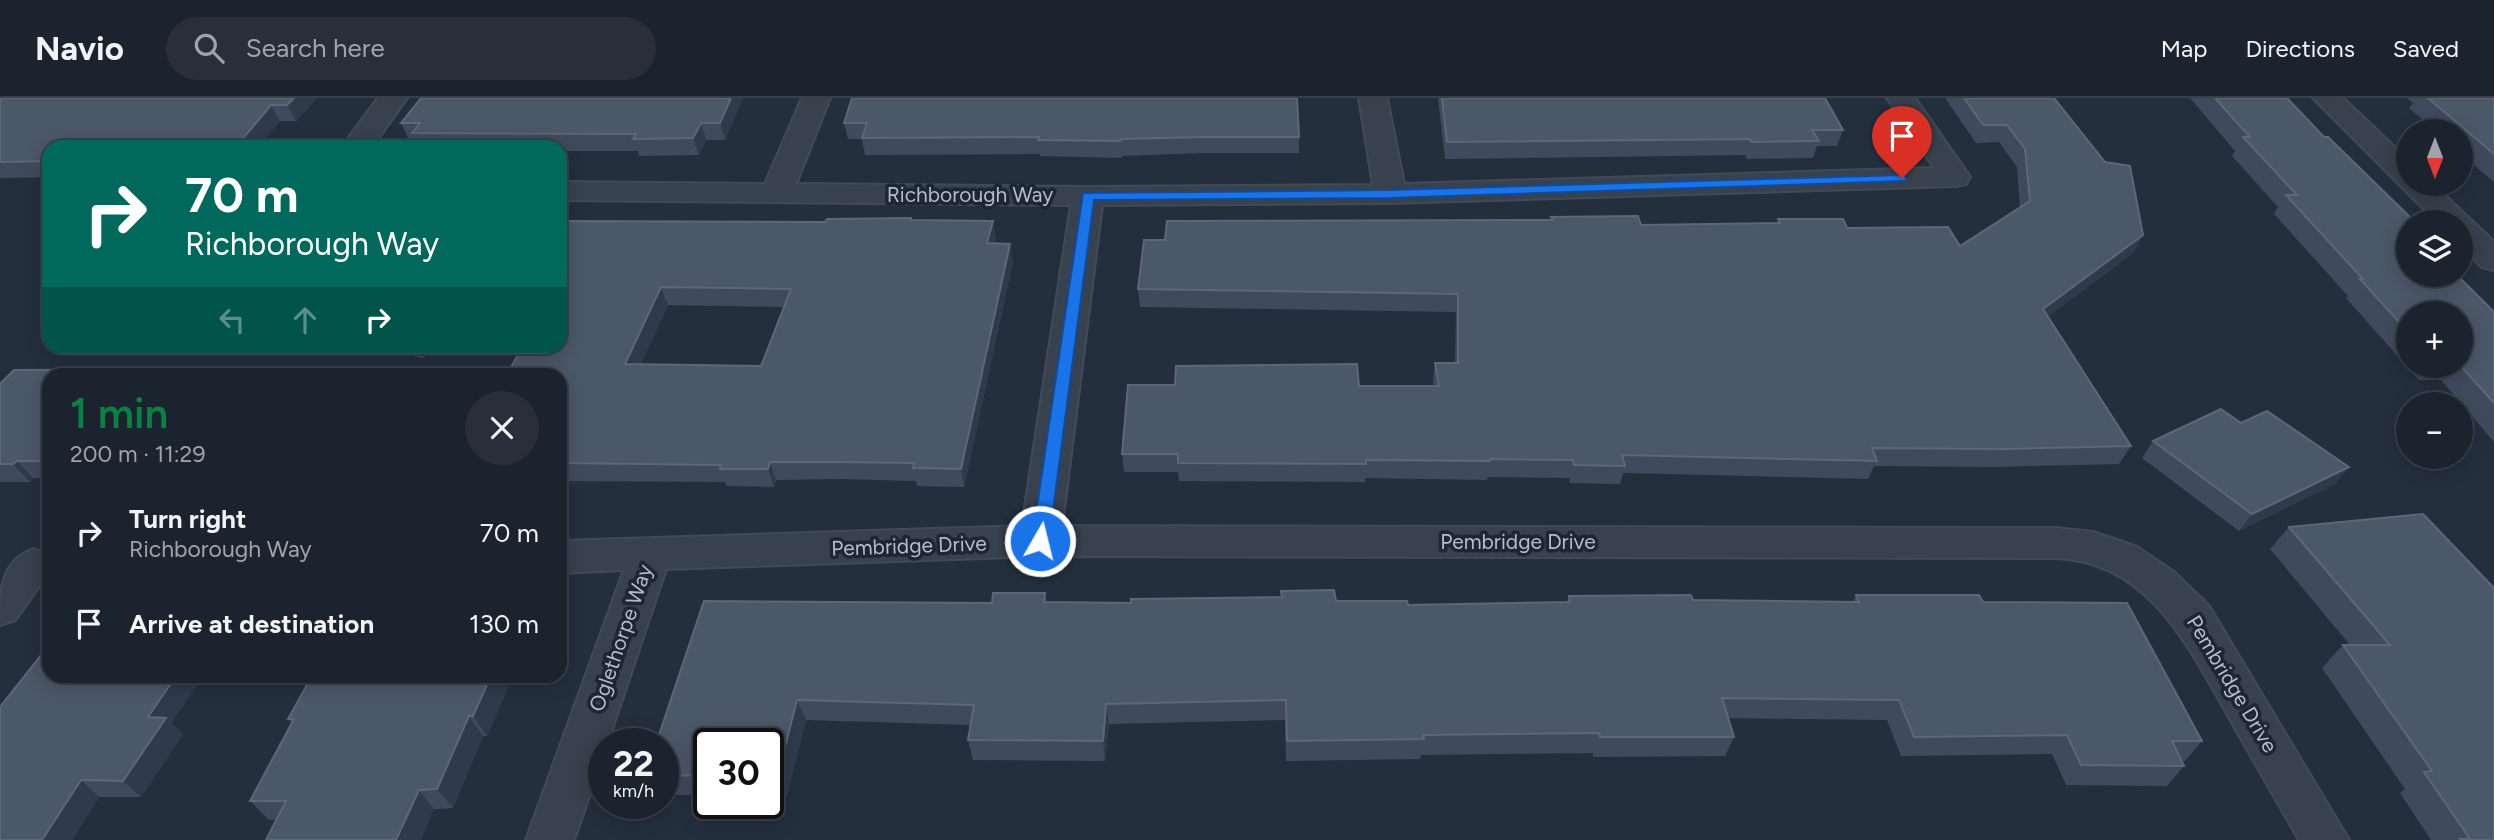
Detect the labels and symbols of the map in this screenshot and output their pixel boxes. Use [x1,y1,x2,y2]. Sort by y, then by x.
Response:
pin [1872,106,1932,178]
north arrow [2396,119,2473,196]
street label: Richborough Way [887,182,1053,207]
position arrow [1003,504,1077,578]
street label: Pembridge Drive [1440,529,1596,554]
street label: Pembridge Drive [831,530,987,561]
street label: Oglethorpe Way [584,561,657,715]
street label: Pembridge Drive [2182,611,2283,757]
speed limit sign: 30 [693,728,784,819]

